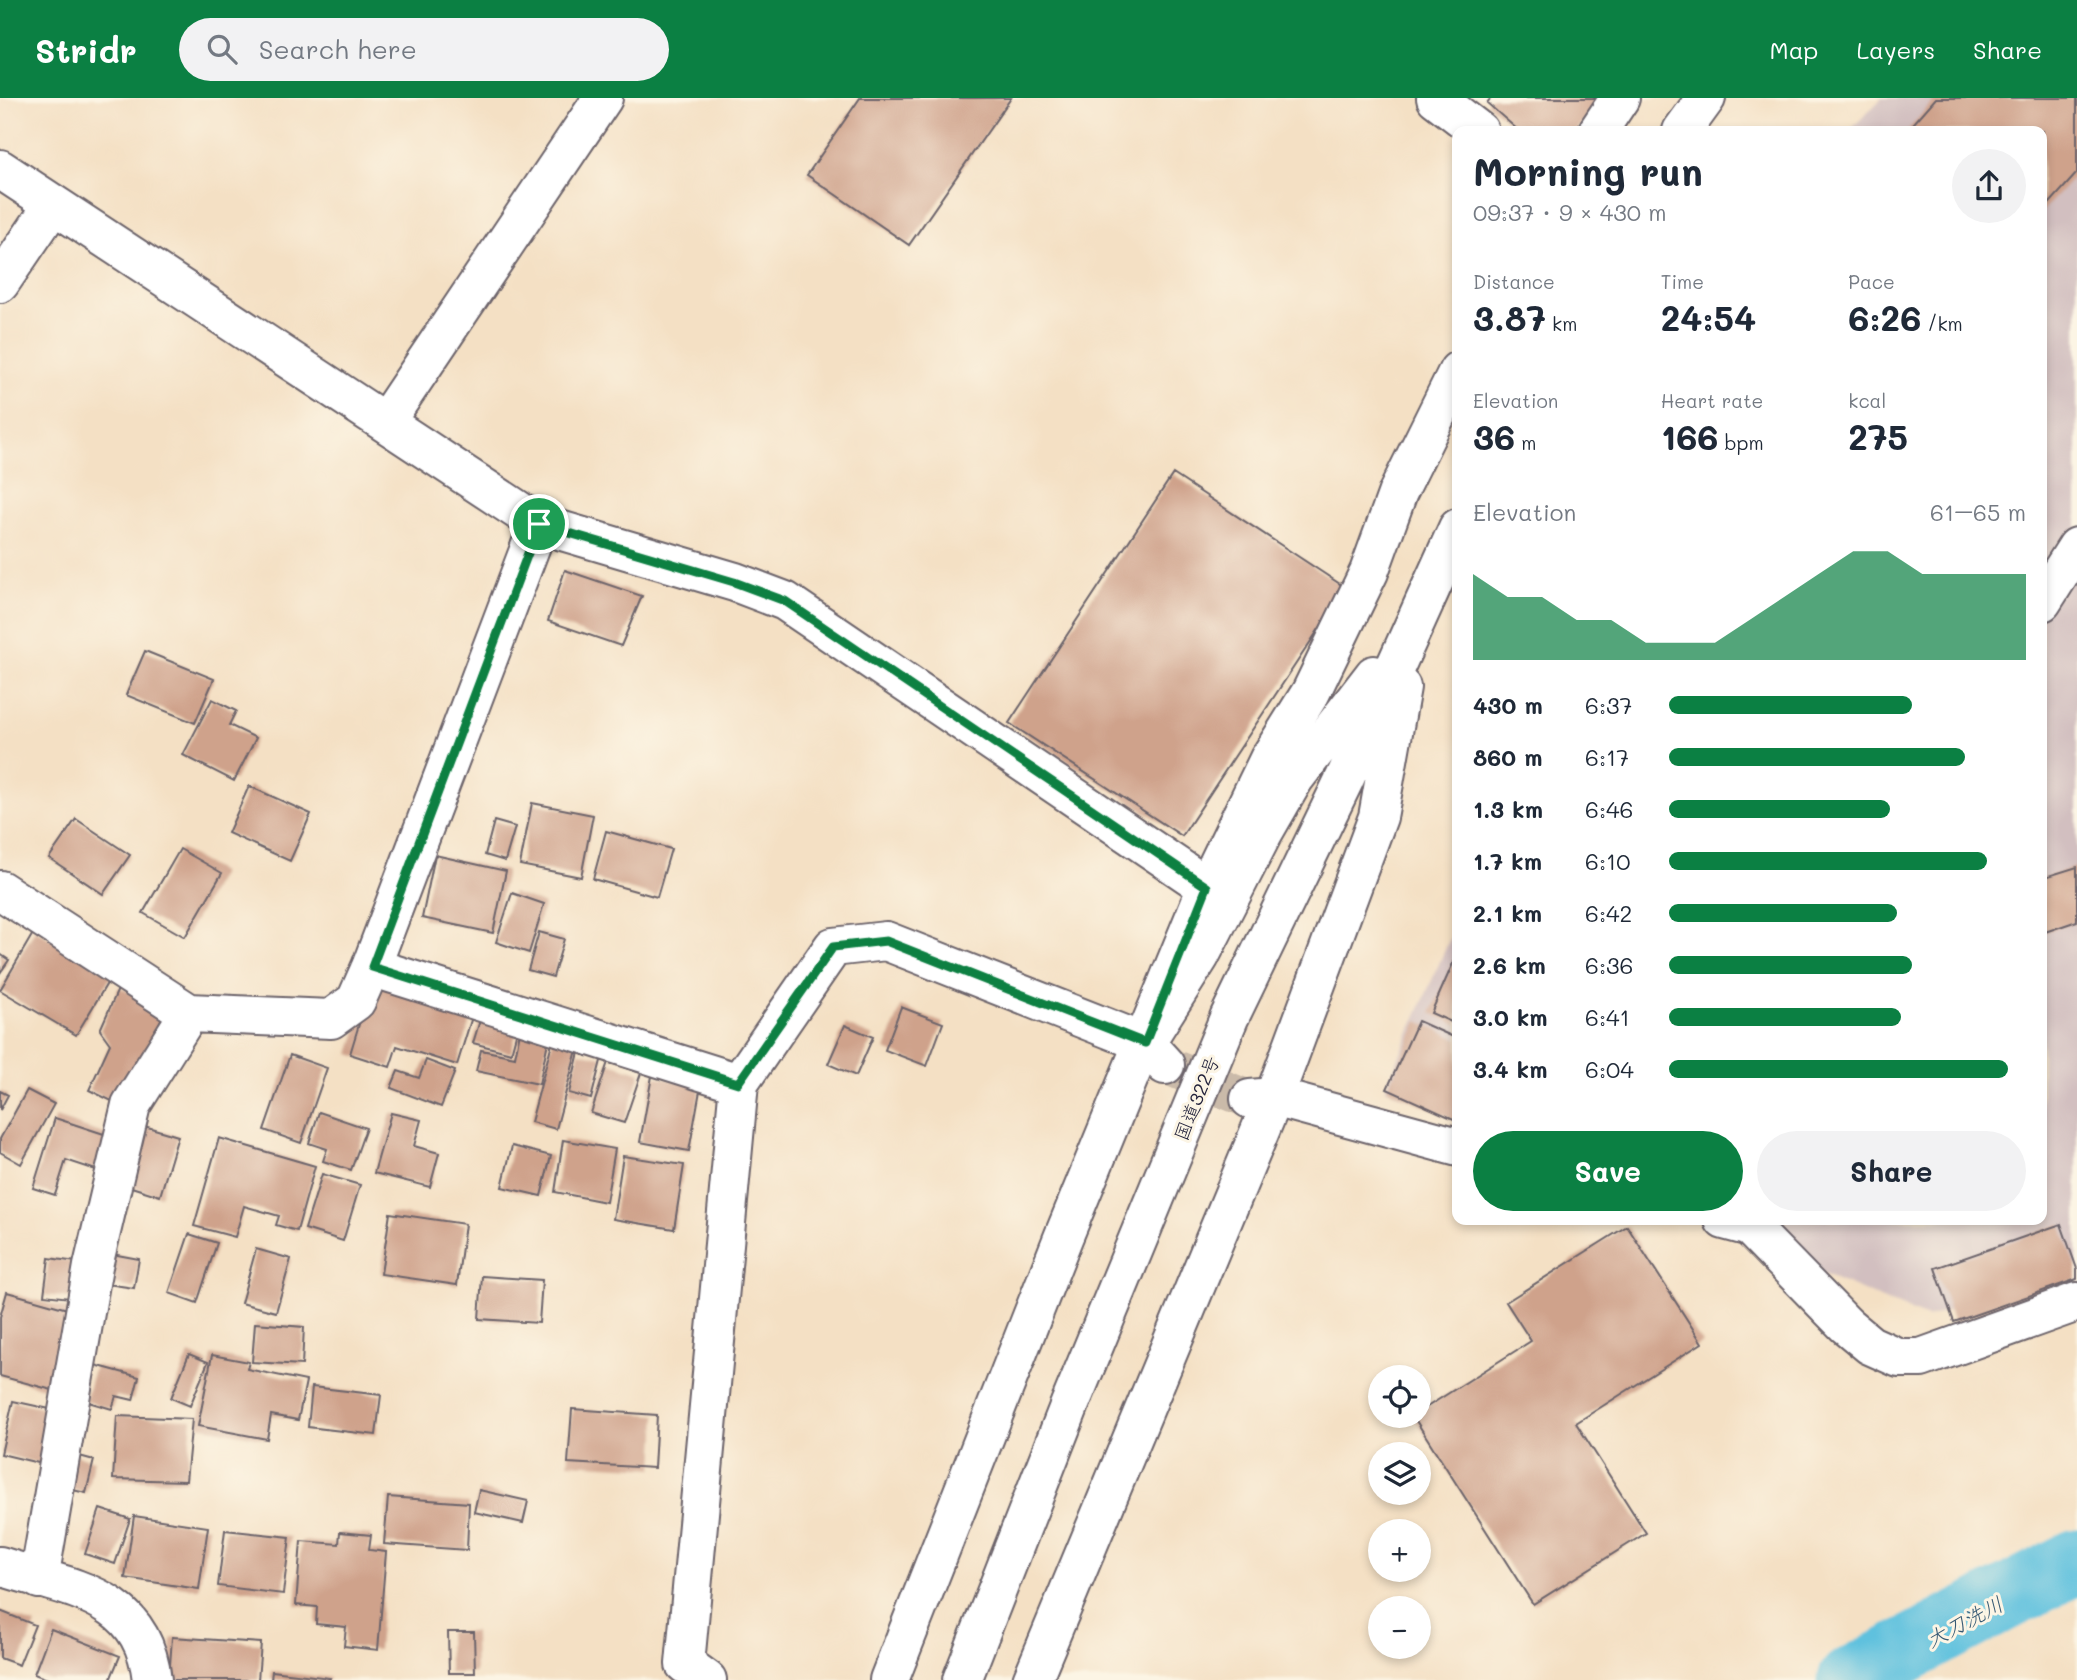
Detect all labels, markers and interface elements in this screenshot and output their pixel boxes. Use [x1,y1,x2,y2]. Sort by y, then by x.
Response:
search box [179,18,669,81]
text: Stridr [35,28,137,71]
icon: search [203,30,241,68]
text: Search here [259,32,417,66]
text: Map [1770,34,1818,65]
text: Layers [1856,34,1935,65]
text: Share [1973,34,2042,65]
text: Morning run [1473,146,1703,196]
button: share [1952,149,2026,223]
text: 09:37 · 9 × 430 m [1473,197,1667,227]
text: Distance [1473,269,1555,294]
text: Time [1661,269,1704,294]
text: Pace [1848,269,1895,294]
text: 3.87 [1473,294,1546,340]
text: 24:54 [1661,294,1756,340]
text: 6:26 [1848,294,1921,340]
text: km [1546,311,1577,336]
text: /km [1921,311,1963,336]
text: Elevation [1473,388,1558,413]
text: Heart rate [1661,388,1763,413]
text: kcal [1848,388,1886,413]
text: 36 [1473,413,1515,459]
text: 166 [1661,413,1719,459]
text: 275 [1848,413,1908,459]
text: m [1515,430,1536,455]
text: bpm [1719,430,1764,455]
pin [509,494,569,554]
text: Elevation [1473,497,1576,527]
text: 61–65 m [1930,497,2026,527]
icon: arrive [520,505,558,543]
text: 430 m [1473,690,1543,720]
text: 6:37 [1585,690,1632,720]
text: 860 m [1473,742,1543,772]
text: 6:17 [1585,742,1629,772]
text: 1.3 km [1473,794,1543,824]
text: 6:46 [1585,794,1633,824]
text: 1.7 km [1473,846,1542,876]
text: 6:10 [1585,846,1631,876]
text: 2.1 km [1473,898,1542,928]
text: 6:42 [1585,898,1632,928]
text: 2.6 km [1473,950,1546,980]
text: 6:36 [1585,950,1633,980]
text: 3.0 km [1473,1002,1548,1032]
text: 6:41 [1585,1002,1630,1032]
street label: 国道322号 [1168,1052,1224,1144]
text: 3.4 km [1473,1054,1547,1084]
text: 6:04 [1585,1054,1634,1084]
button: Save [1473,1131,1743,1211]
button: Share [1757,1131,2026,1211]
map controls [1368,1365,1431,1659]
button: locate [1368,1365,1431,1428]
button: layers [1368,1442,1431,1505]
button: + [1368,1519,1431,1582]
water label: 大刀洗川 [1921,1589,2007,1653]
button: − [1368,1596,1431,1659]

